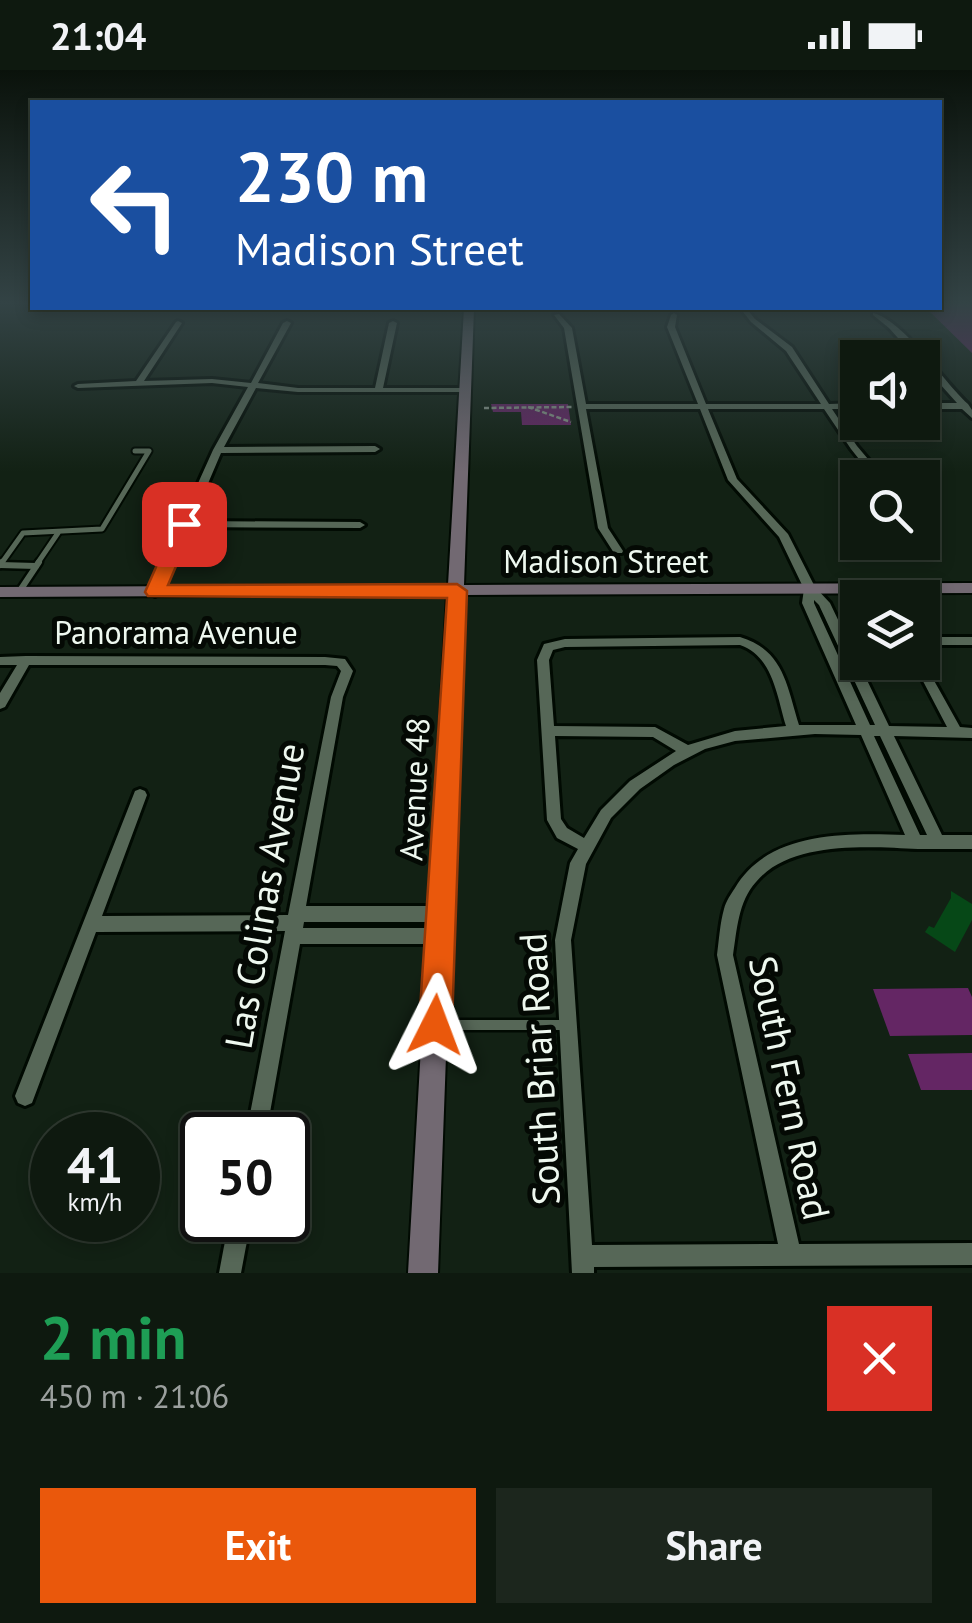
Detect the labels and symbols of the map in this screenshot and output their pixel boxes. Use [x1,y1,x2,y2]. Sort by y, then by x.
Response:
pin [142,482,227,567]
street label: Madison Street [503,540,709,582]
street label: Panorama Avenue [54,611,298,653]
street label: Avenue 48 [389,716,439,862]
street label: Las Colinas Avenue [213,739,314,1052]
street label: South Briar Road [507,932,570,1206]
street label: South Fern Road [739,951,842,1224]
position arrow [383,973,487,1077]
speed limit sign: 50 [180,1112,310,1242]

